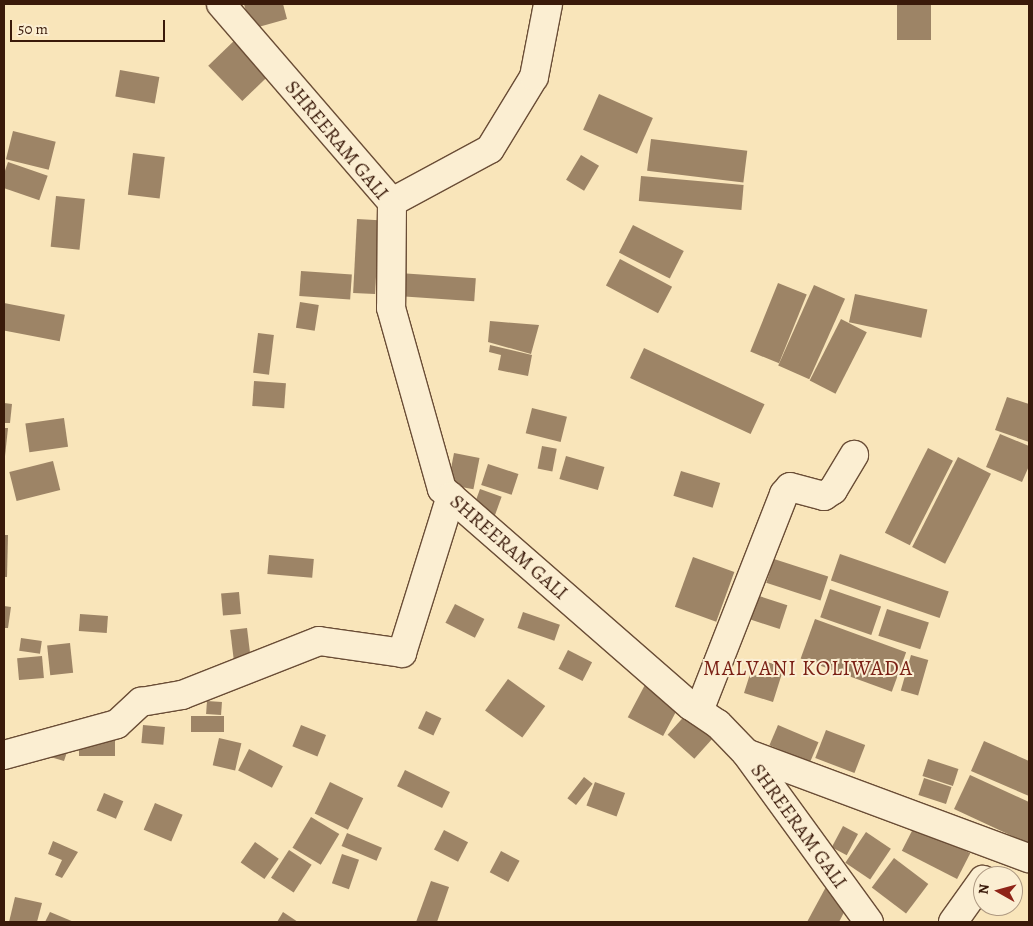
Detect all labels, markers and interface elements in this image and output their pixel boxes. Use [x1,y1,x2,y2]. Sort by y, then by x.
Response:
scale bar [12,10,168,42]
text: 50 m [18,19,48,39]
street label: SHREERAM GALI [280,75,394,205]
street label: SHREERAM GALI [445,489,573,605]
district label: MALVANI KOLIWADA [701,655,915,681]
street label: SHREERAM GALI [746,759,852,893]
north arrow [973,866,1023,916]
text: N [974,883,994,895]

